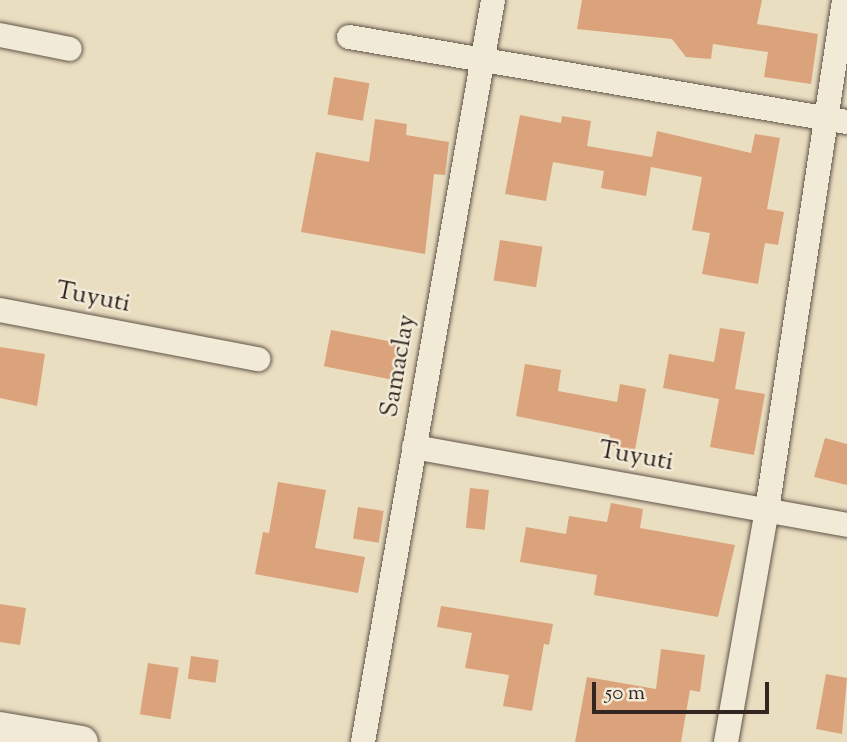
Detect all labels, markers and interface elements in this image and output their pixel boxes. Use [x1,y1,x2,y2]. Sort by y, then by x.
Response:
street label: Tuyuti [53,276,133,320]
street label: Samaclay [375,312,423,420]
street label: Tuyuti [596,435,676,479]
scale bar [595,668,772,712]
text: 50 m [605,679,645,709]

